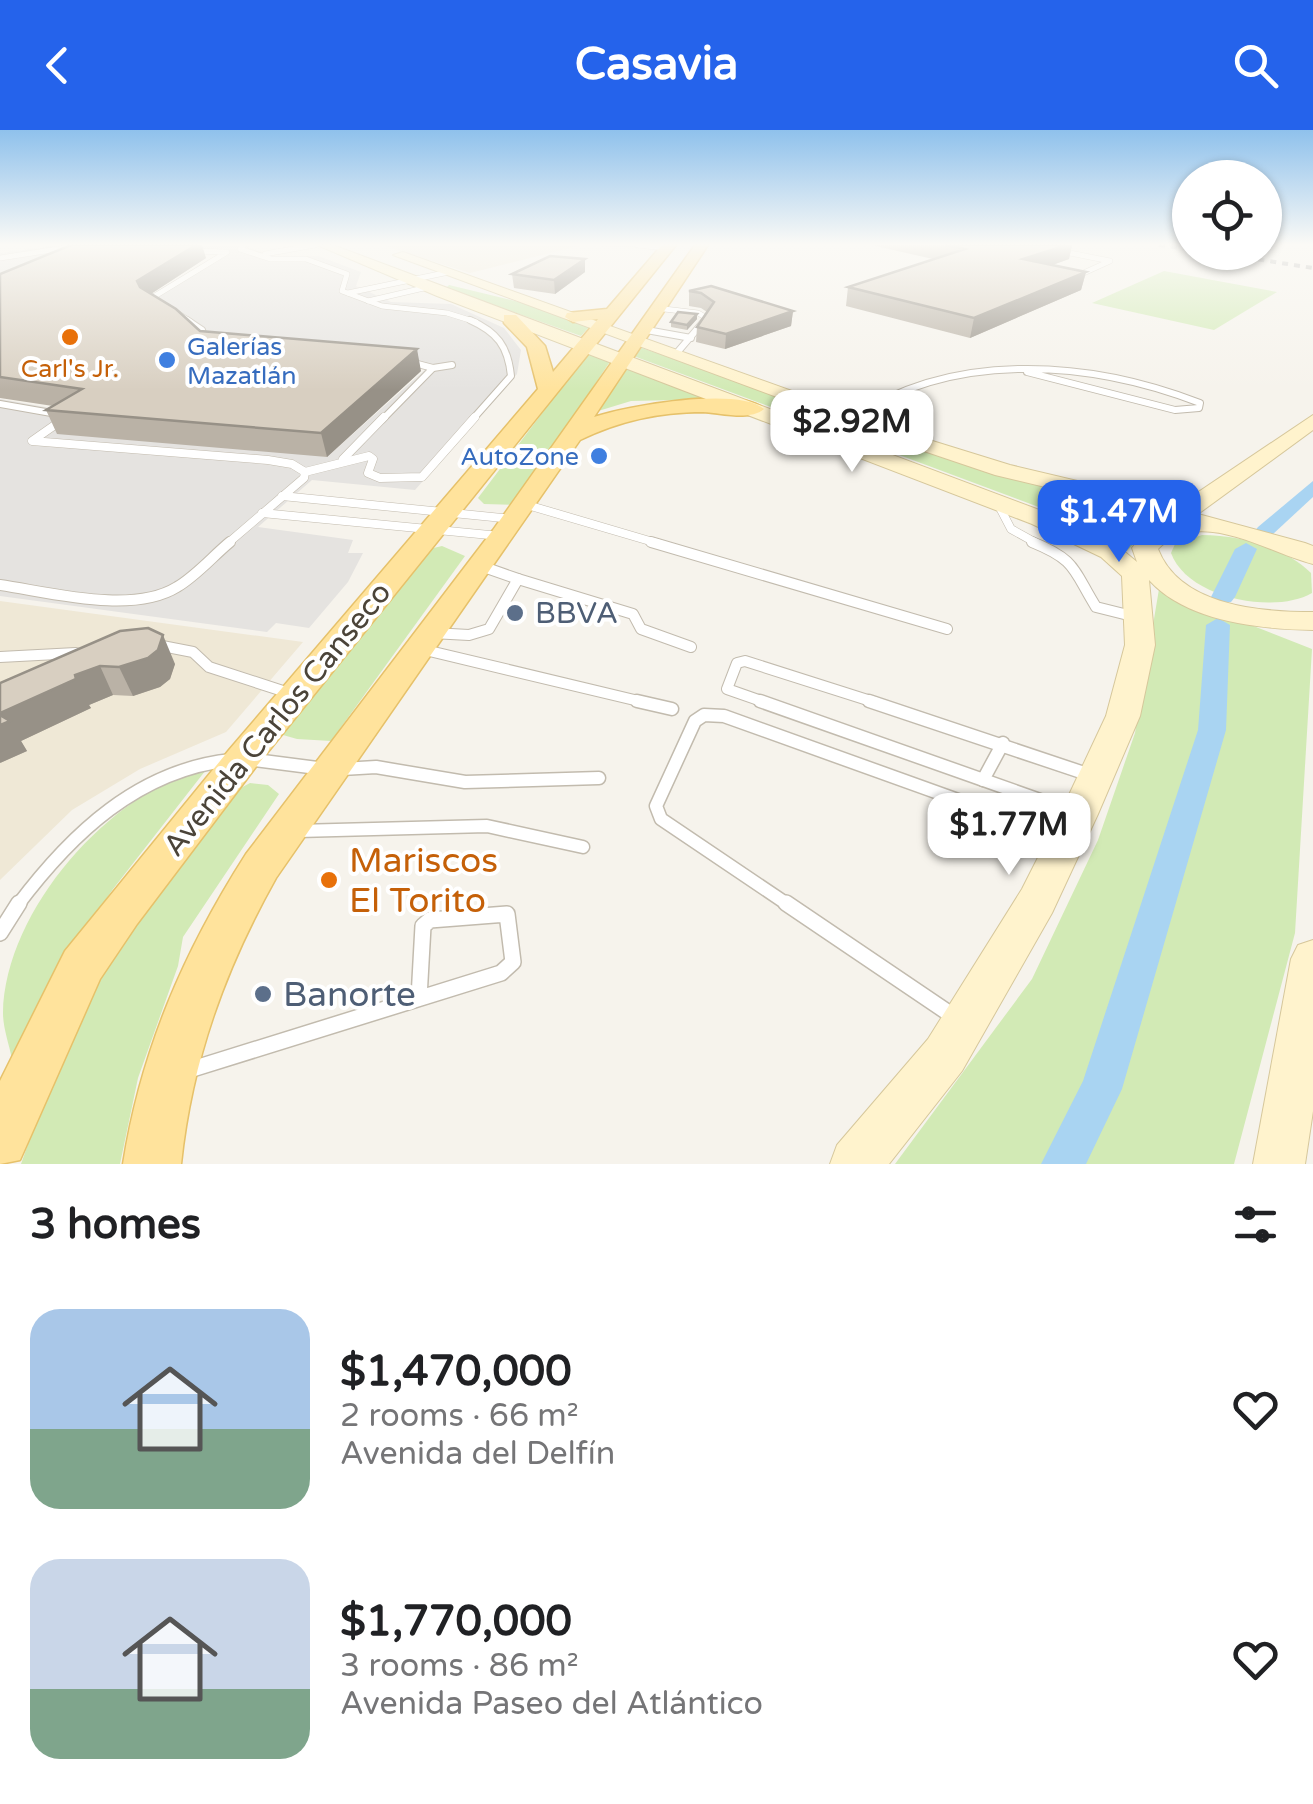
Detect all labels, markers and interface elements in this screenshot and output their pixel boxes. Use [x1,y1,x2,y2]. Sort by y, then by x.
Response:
icon: back [30,38,85,93]
text: Casavia [575,38,738,92]
icon: search [1228,38,1283,93]
map controls [1172,160,1282,270]
button: locate [1172,160,1282,270]
marker: Carl's Jr. [59,326,81,348]
place label: Galerías Mazatlán [187,332,296,391]
marker: Galerías Mazatlán [156,349,178,371]
place label: Carl's Jr. [21,354,119,384]
pin: $2.92M [771,390,933,475]
text: $2.92M [792,403,912,441]
place label: AutoZone [460,442,579,472]
marker: AutoZone [588,445,610,467]
pin: $1.47M [1038,480,1200,565]
text: $1.47M [1060,493,1178,531]
street label: Avenida Carlos Canseco [155,575,399,864]
place label: BBVA [535,595,618,632]
marker: BBVA [504,602,526,624]
pin: $1.77M [928,793,1090,878]
text: $1.77M [950,806,1068,844]
place label: Mariscos El Torito [349,840,498,922]
marker: Mariscos El Torito [318,869,340,891]
place label: Banorte [283,974,416,1016]
marker: Banorte [252,983,274,1005]
icon: filters [1228,1197,1283,1252]
text: 3 homes [30,1199,201,1250]
text: $1,470,000 [340,1346,572,1397]
icon: home [110,1349,230,1469]
icon: heart [1228,1382,1283,1437]
text: 2 rooms · 66 m² [340,1397,579,1435]
text: Avenida del Delfín [340,1435,615,1473]
text: $1,770,000 [340,1596,572,1647]
icon: home [110,1599,230,1719]
icon: heart [1228,1632,1283,1687]
text: 3 rooms · 86 m² [340,1647,579,1685]
text: Avenida Paseo del Atlántico [340,1685,763,1723]

